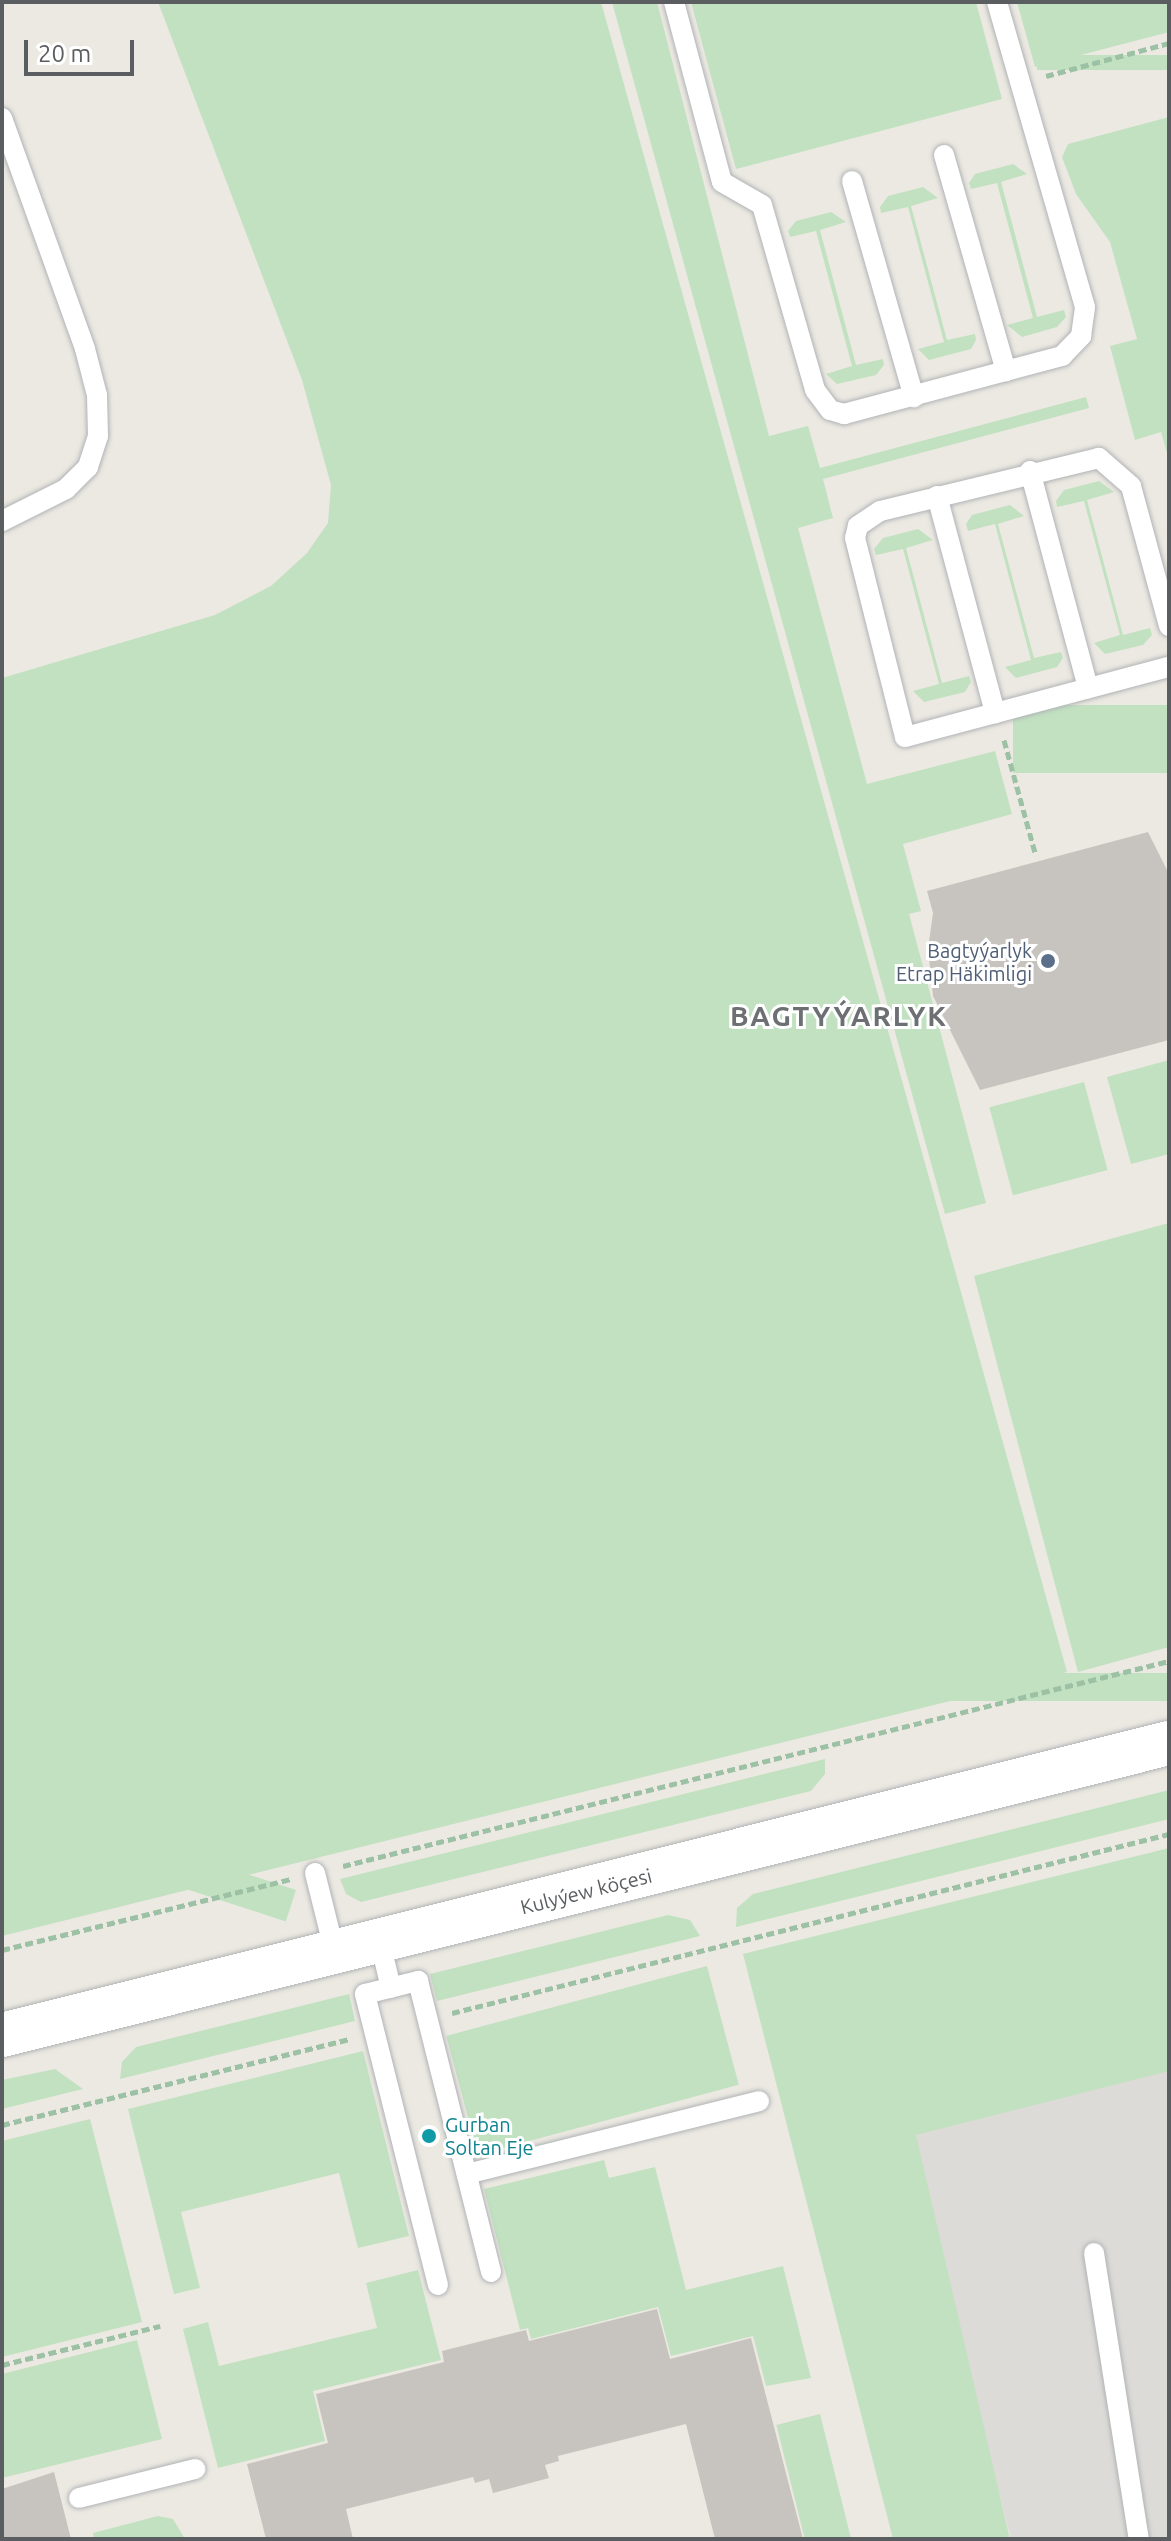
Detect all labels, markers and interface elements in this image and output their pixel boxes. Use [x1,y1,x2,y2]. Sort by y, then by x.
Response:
scale bar [28,24,138,74]
text: 20 m [38,40,91,67]
place label: Bagtyýarlyk Etrap Häkimligi [896,938,1032,985]
marker: Bagtyýarlyk Etrap Häkimligi [1039,952,1057,970]
district label: BAGTYÝARLYK [730,999,948,1033]
street label: Kulyýew köçesi [518,1863,654,1919]
place label: Gurban Soltan Eje [445,2112,534,2159]
marker: Gurban Soltan Eje [420,2127,438,2145]

